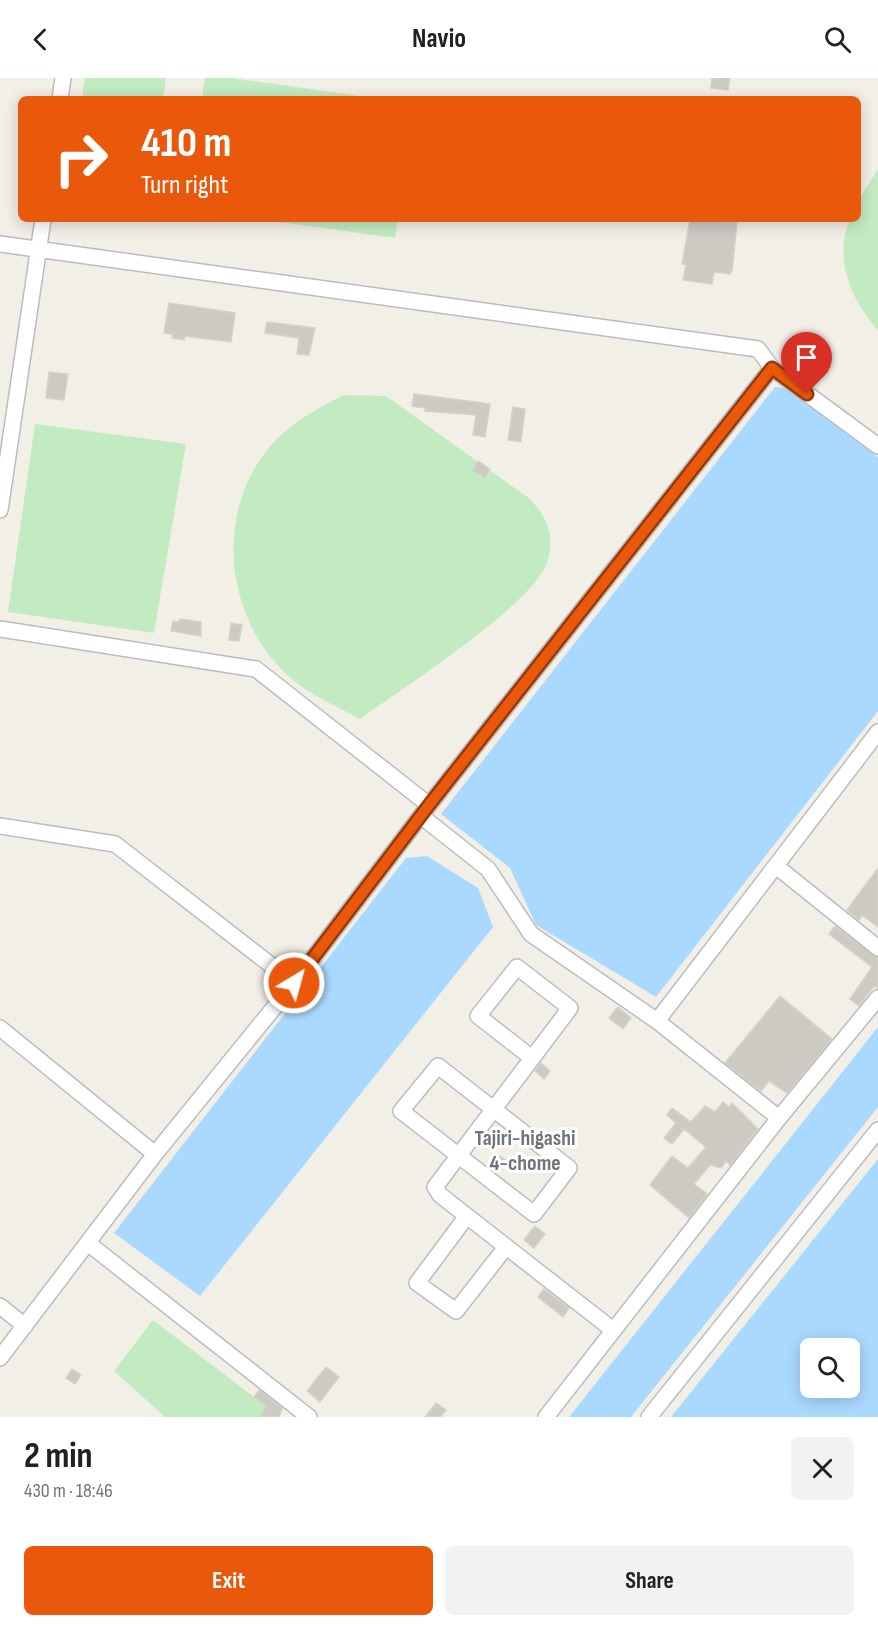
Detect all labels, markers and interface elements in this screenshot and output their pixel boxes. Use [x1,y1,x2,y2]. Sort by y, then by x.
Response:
icon: back [24,23,57,56]
text: Navio [412,23,466,55]
icon: search [821,23,854,56]
text: 410 m [141,118,231,169]
icon: right [42,120,120,198]
text: Turn right [141,169,228,201]
pin [781,332,832,394]
icon: arrive [790,341,823,374]
position arrow [262,951,326,1015]
district label: Tajiri-higashi 4-chome [475,1125,575,1177]
map controls [800,1338,860,1398]
button: search [800,1338,860,1398]
text: 2 min [24,1435,93,1478]
button: close [791,1437,854,1500]
text: 430 m · 18:46 [24,1479,113,1503]
button: Exit [24,1546,433,1615]
button: Share [445,1546,854,1615]

